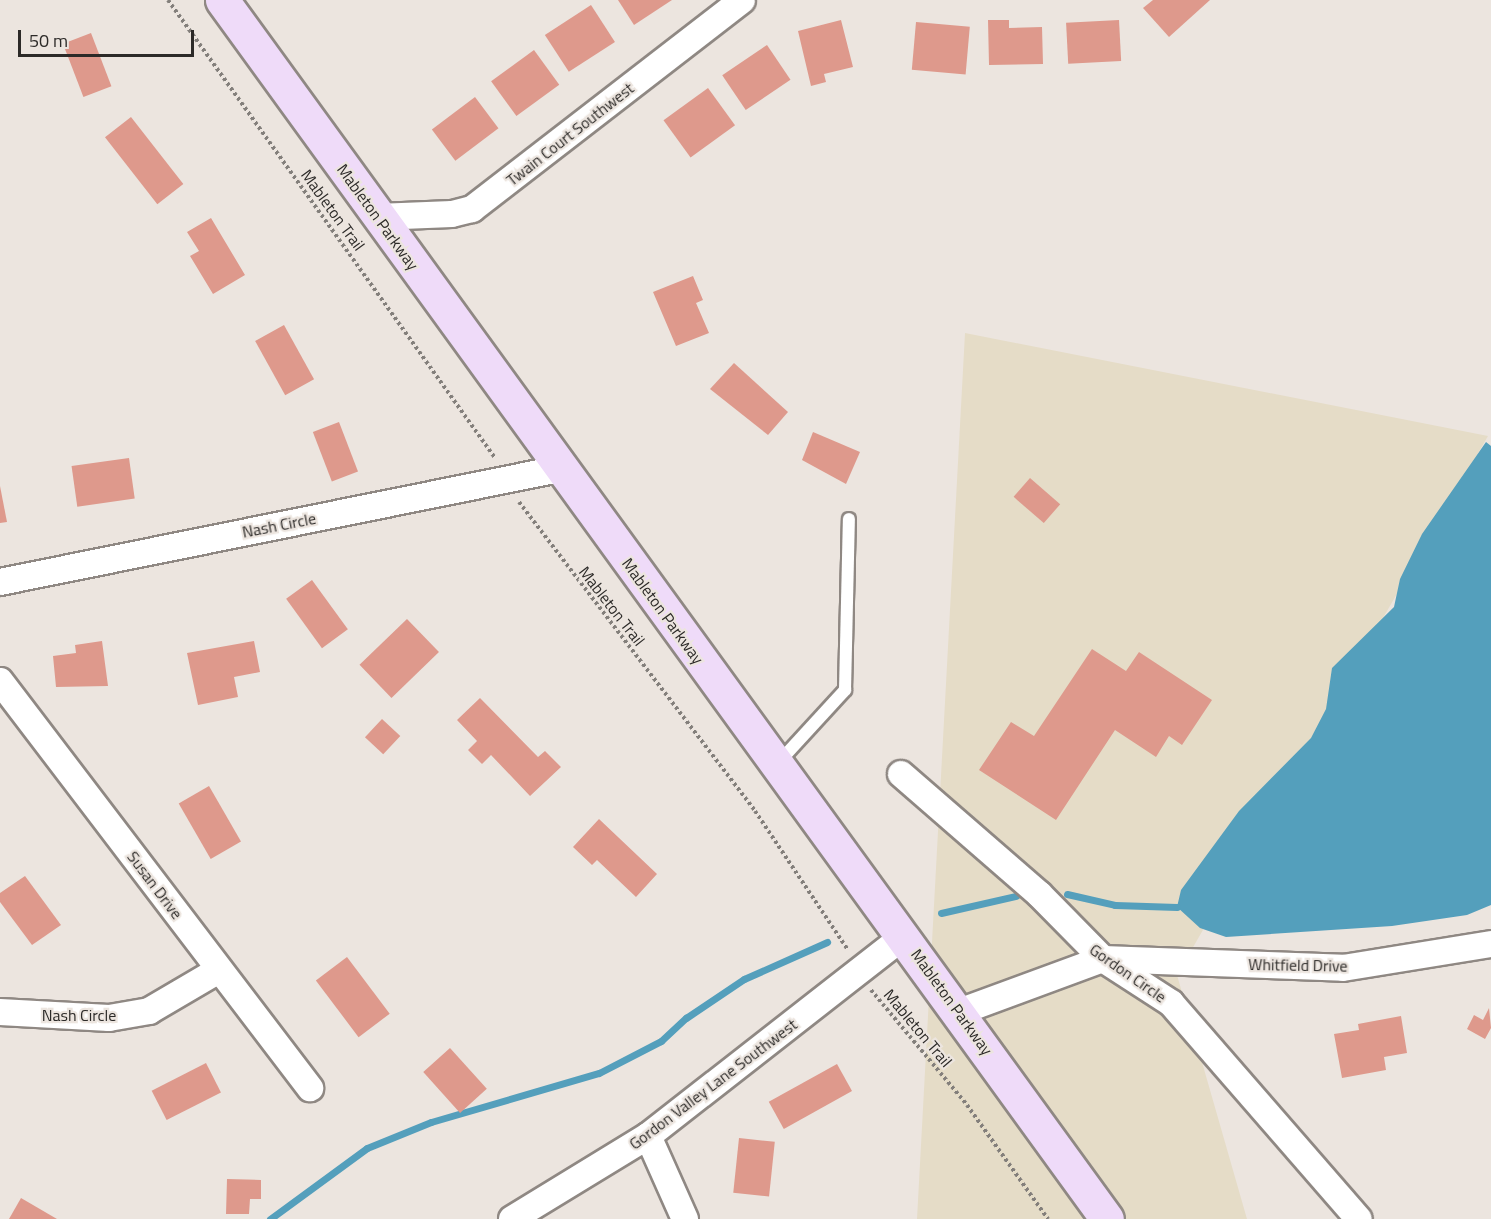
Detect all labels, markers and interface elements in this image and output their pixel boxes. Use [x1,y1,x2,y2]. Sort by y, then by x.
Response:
scale bar [21,18,196,56]
text: 50 m [29,27,68,54]
street label: Twain Court Southwest [503,78,637,190]
street label: Mableton Parkway [333,160,423,274]
street label: Mableton Trail [297,166,369,254]
street label: Nash Circle [240,508,318,542]
street label: Mableton Parkway [618,554,708,668]
street label: Mableton Trail [575,562,649,650]
street label: Susan Drive [123,847,187,923]
street label: Gordon Circle [1086,940,1170,1006]
street label: Mableton Parkway [907,945,997,1059]
street label: Whitfield Drive [1248,955,1348,975]
street label: Mableton Trail [880,985,956,1071]
street label: Nash Circle [42,1005,116,1025]
street label: Gordon Valley Lane Southwest [625,1015,801,1153]

